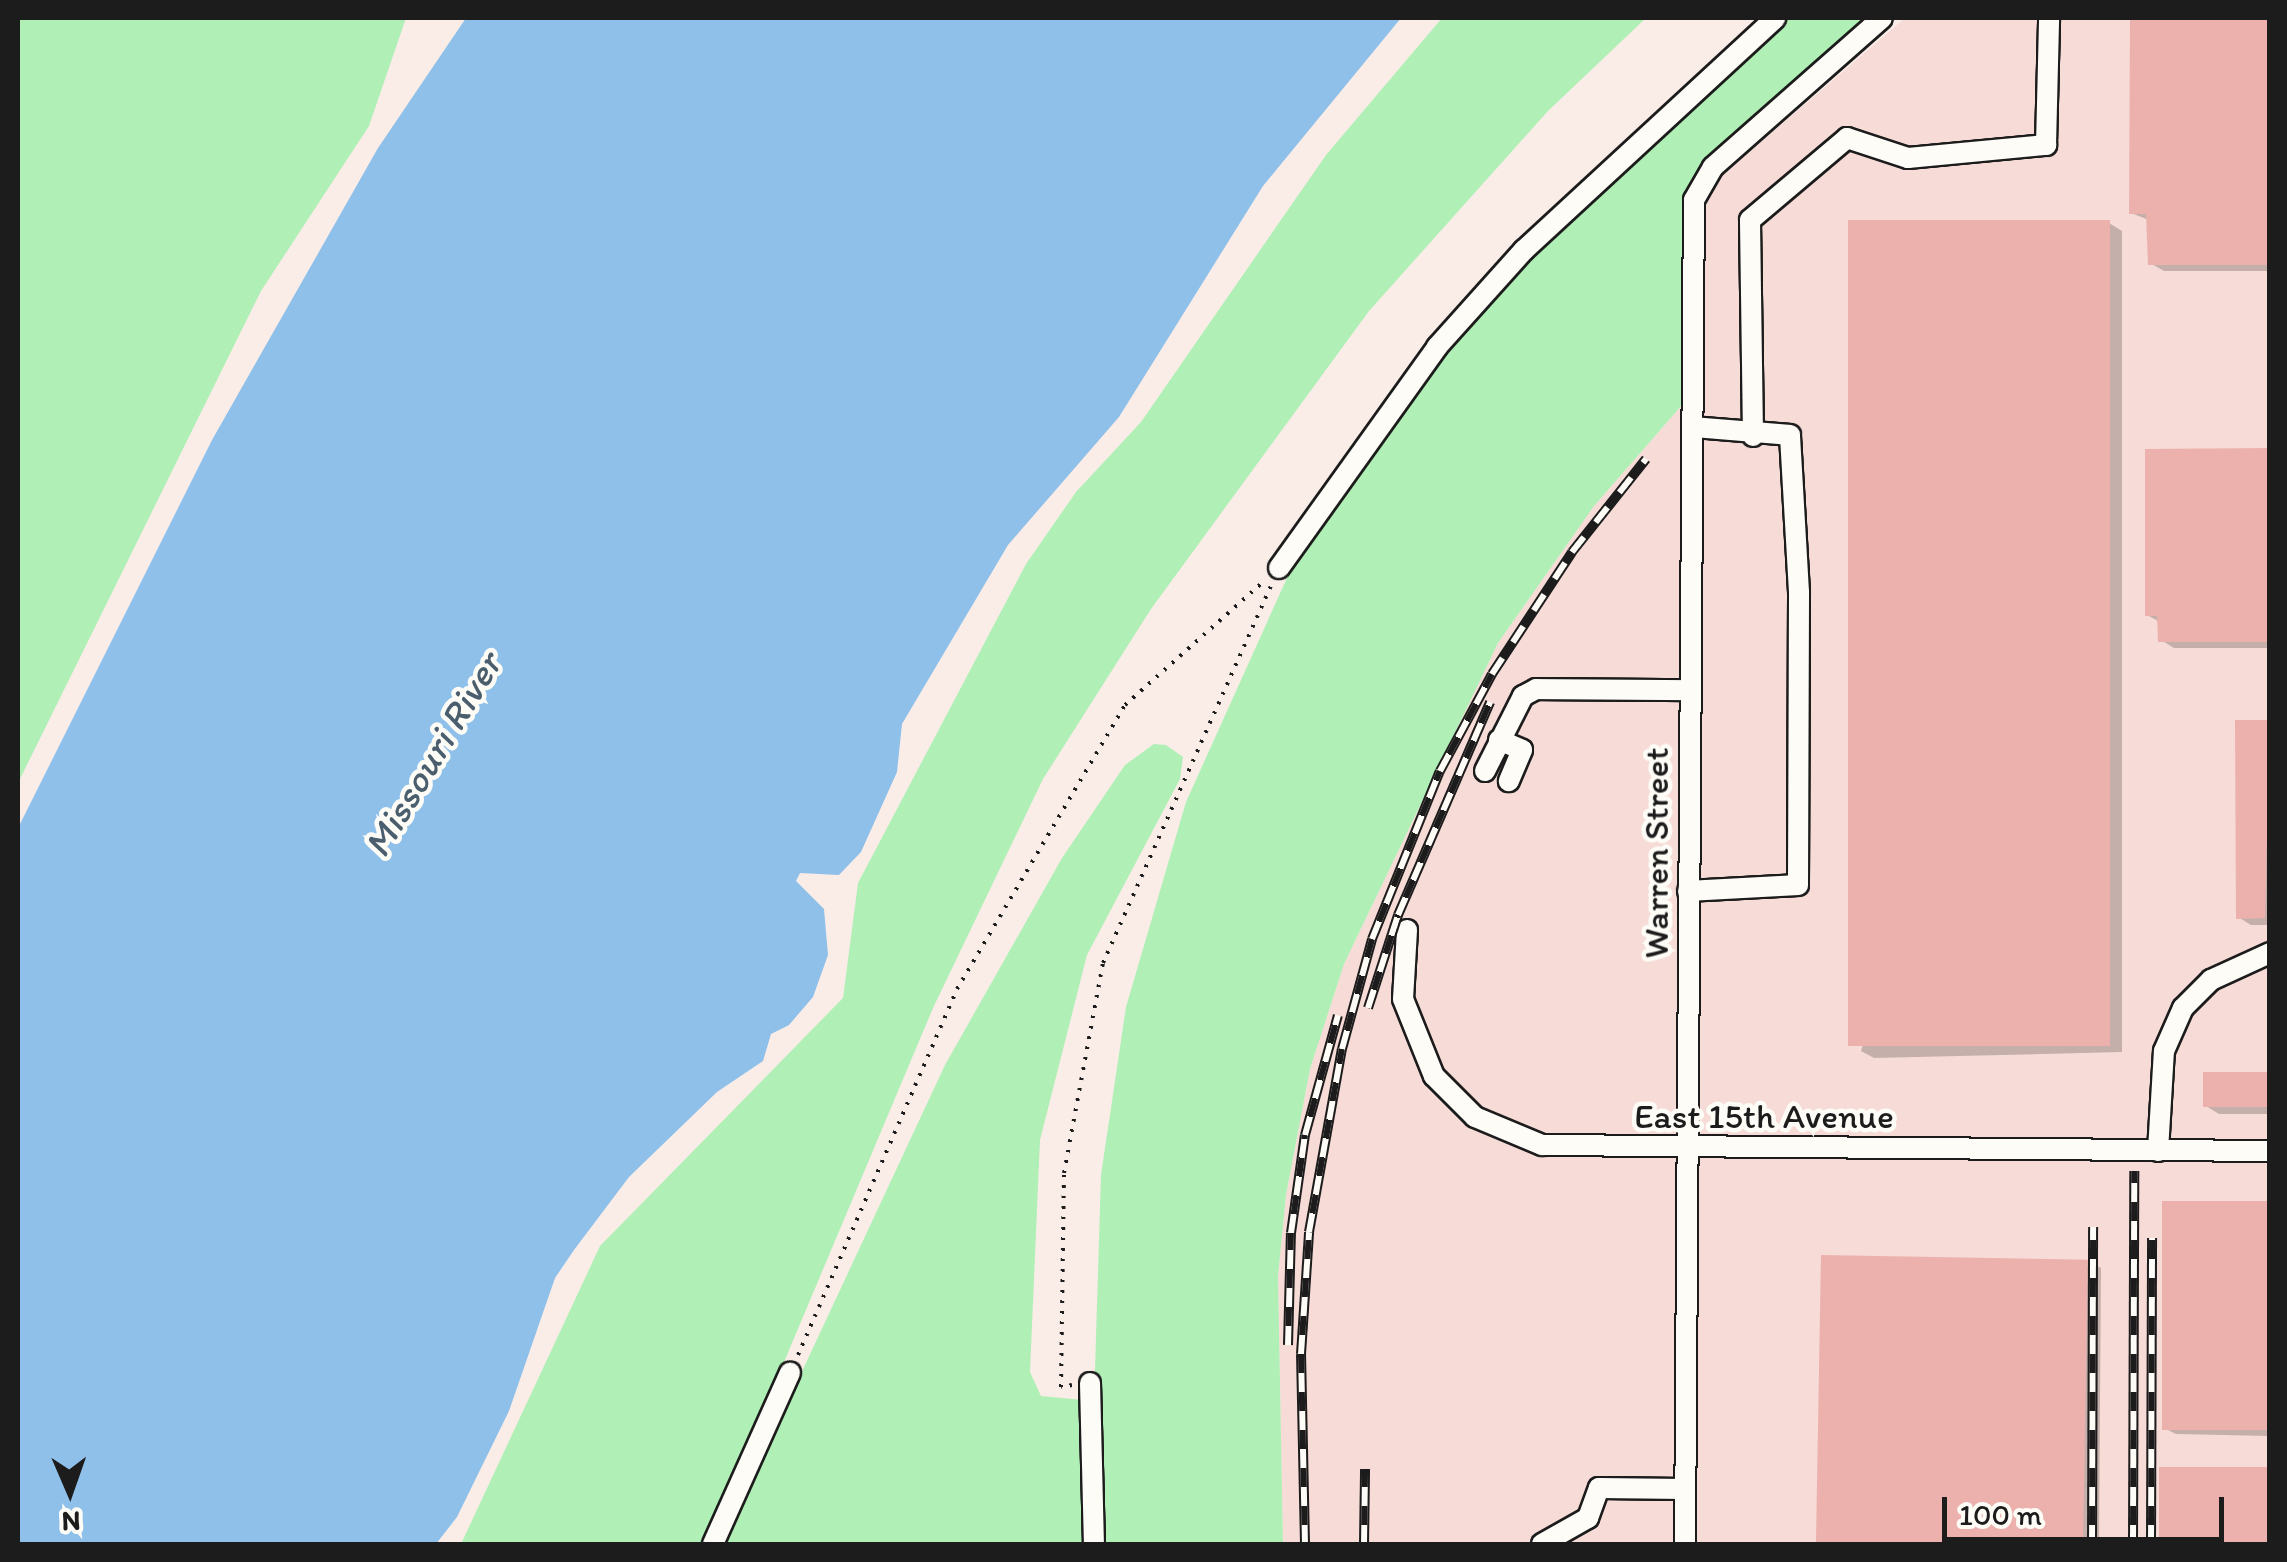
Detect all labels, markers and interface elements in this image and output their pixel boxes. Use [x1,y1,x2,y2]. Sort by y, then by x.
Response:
water label: Missouri River [354,645,512,865]
street label: Warren Street [1635,748,1677,958]
street label: East 15th Avenue [1635,1095,1893,1137]
north arrow [20,1442,120,1542]
scale bar [1947,1477,2230,1539]
text: 100 m [1959,1496,2042,1533]
text: N [61,1505,81,1539]

